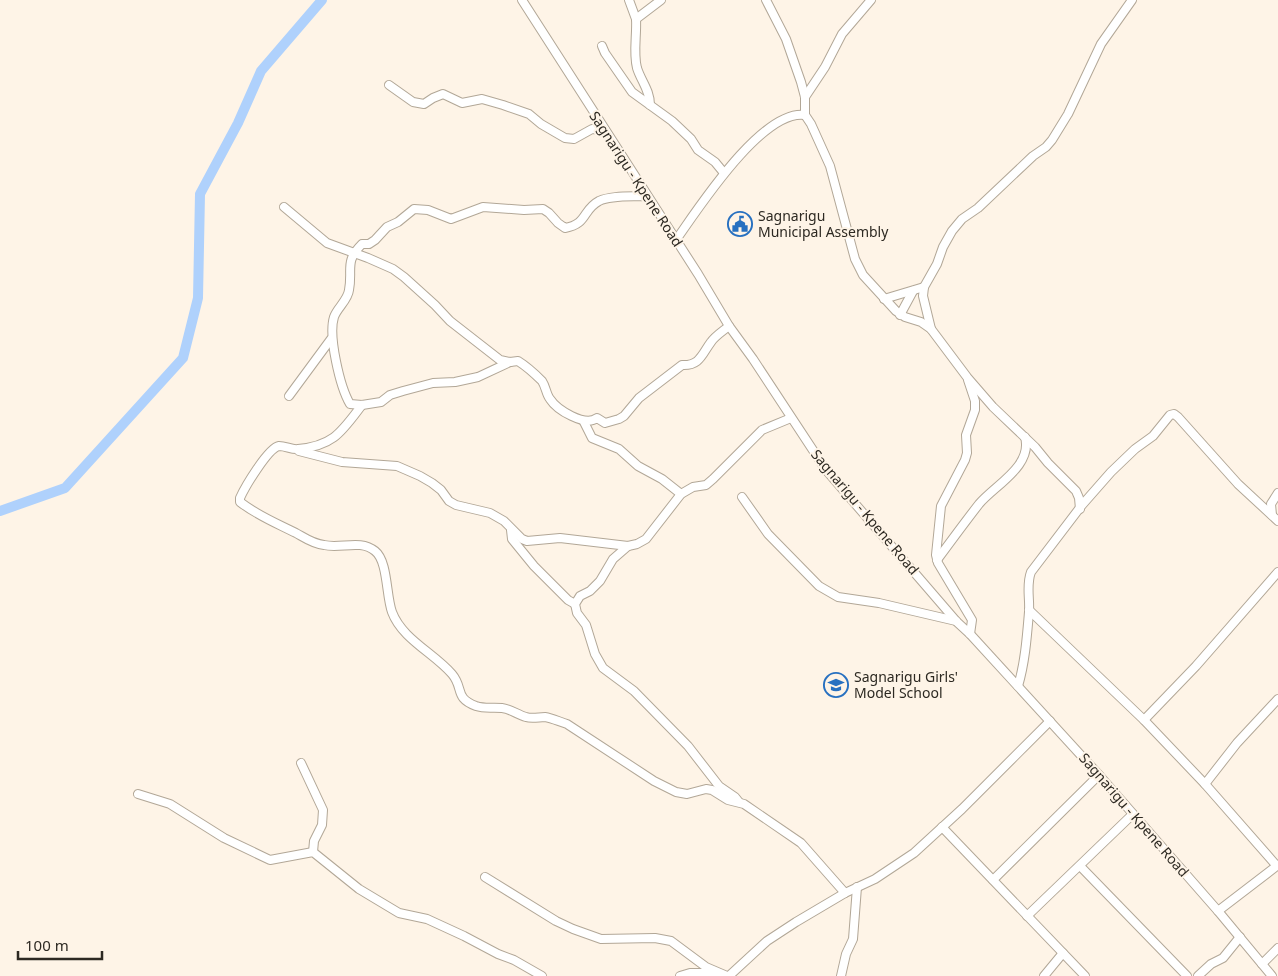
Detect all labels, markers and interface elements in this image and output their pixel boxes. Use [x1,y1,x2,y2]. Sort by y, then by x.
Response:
street label: Sagnarigu - Kpene Road [585,107,687,250]
place label: Sagnarigu Municipal Assembly [758,206,889,241]
public building icon: Sagnarigu Municipal Assembly [727,211,753,237]
street label: Sagnarigu - Kpene Road [807,445,923,578]
place label: Sagnarigu Girls' Model School [854,667,958,702]
school or university icon: Sagnarigu Girls' Model School [823,672,849,698]
street label: Sagnarigu - Kpene Road [1075,749,1193,881]
scale bar [18,928,101,960]
text: 100 m [25,935,69,955]

